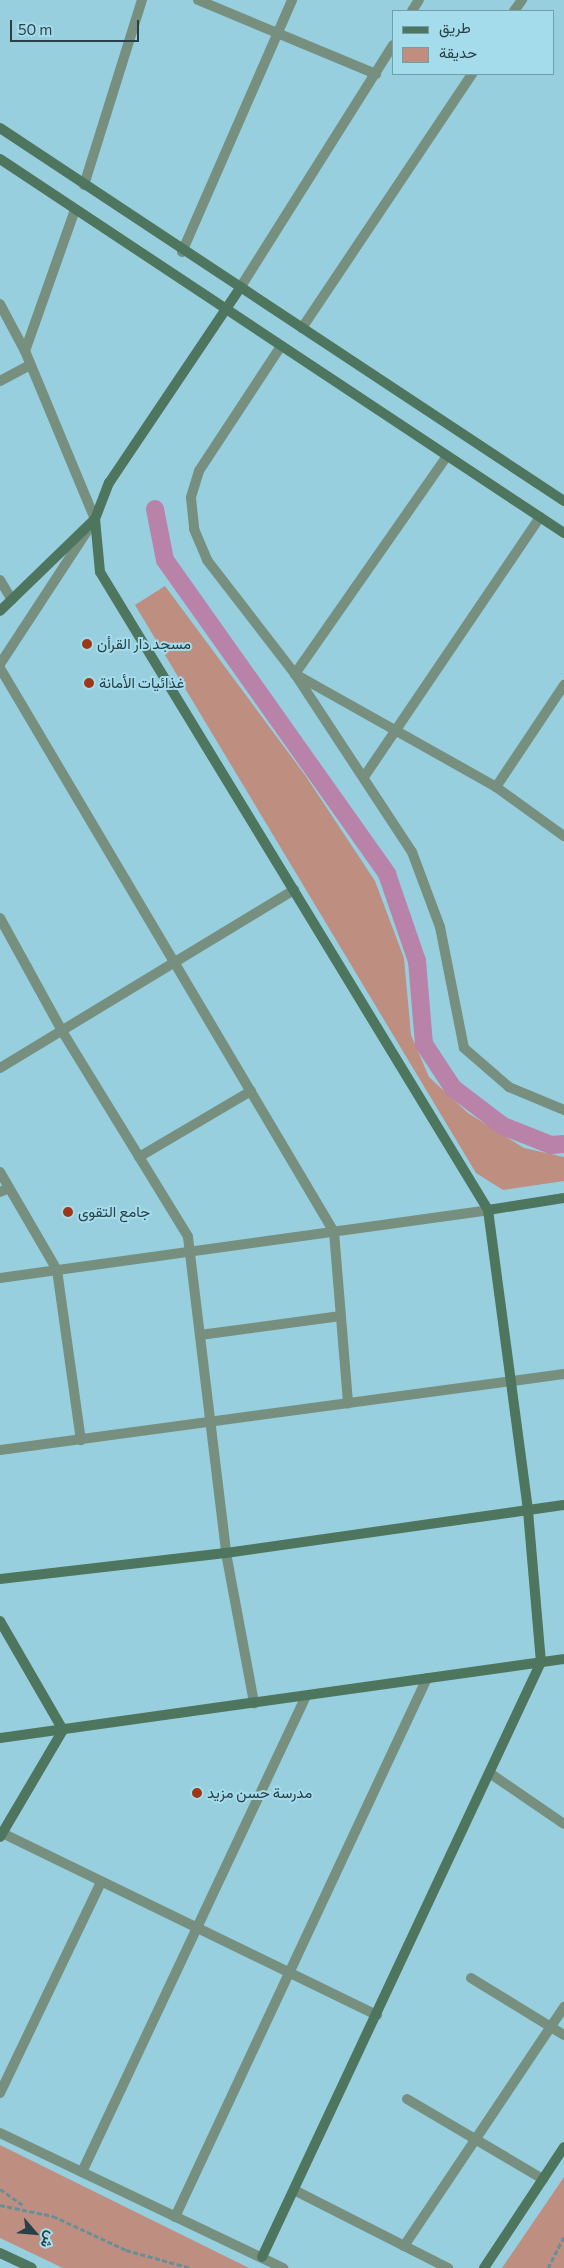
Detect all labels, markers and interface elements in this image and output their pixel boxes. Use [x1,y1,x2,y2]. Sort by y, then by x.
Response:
scale bar [12,10,141,42]
legend [392,10,554,75]
text: طريق [439,18,471,36]
text: 50 m [18,20,52,38]
text: حديقة [439,43,477,61]
place label: مسجد دار القرأن [97,635,191,653]
marker: مسجد دار القرأن [81,638,93,650]
place label: غذائيات الأمانة [99,674,184,692]
marker: غذائيات الأمانة [83,677,95,689]
place label: جامع التقوى [78,1203,150,1221]
marker: جامع التقوى [62,1206,74,1218]
place label: مدرسة حسن مزيد [207,1784,312,1802]
marker: مدرسة حسن مزيد [191,1787,203,1799]
north arrow [10,2208,60,2258]
text: ش [37,2229,60,2251]

